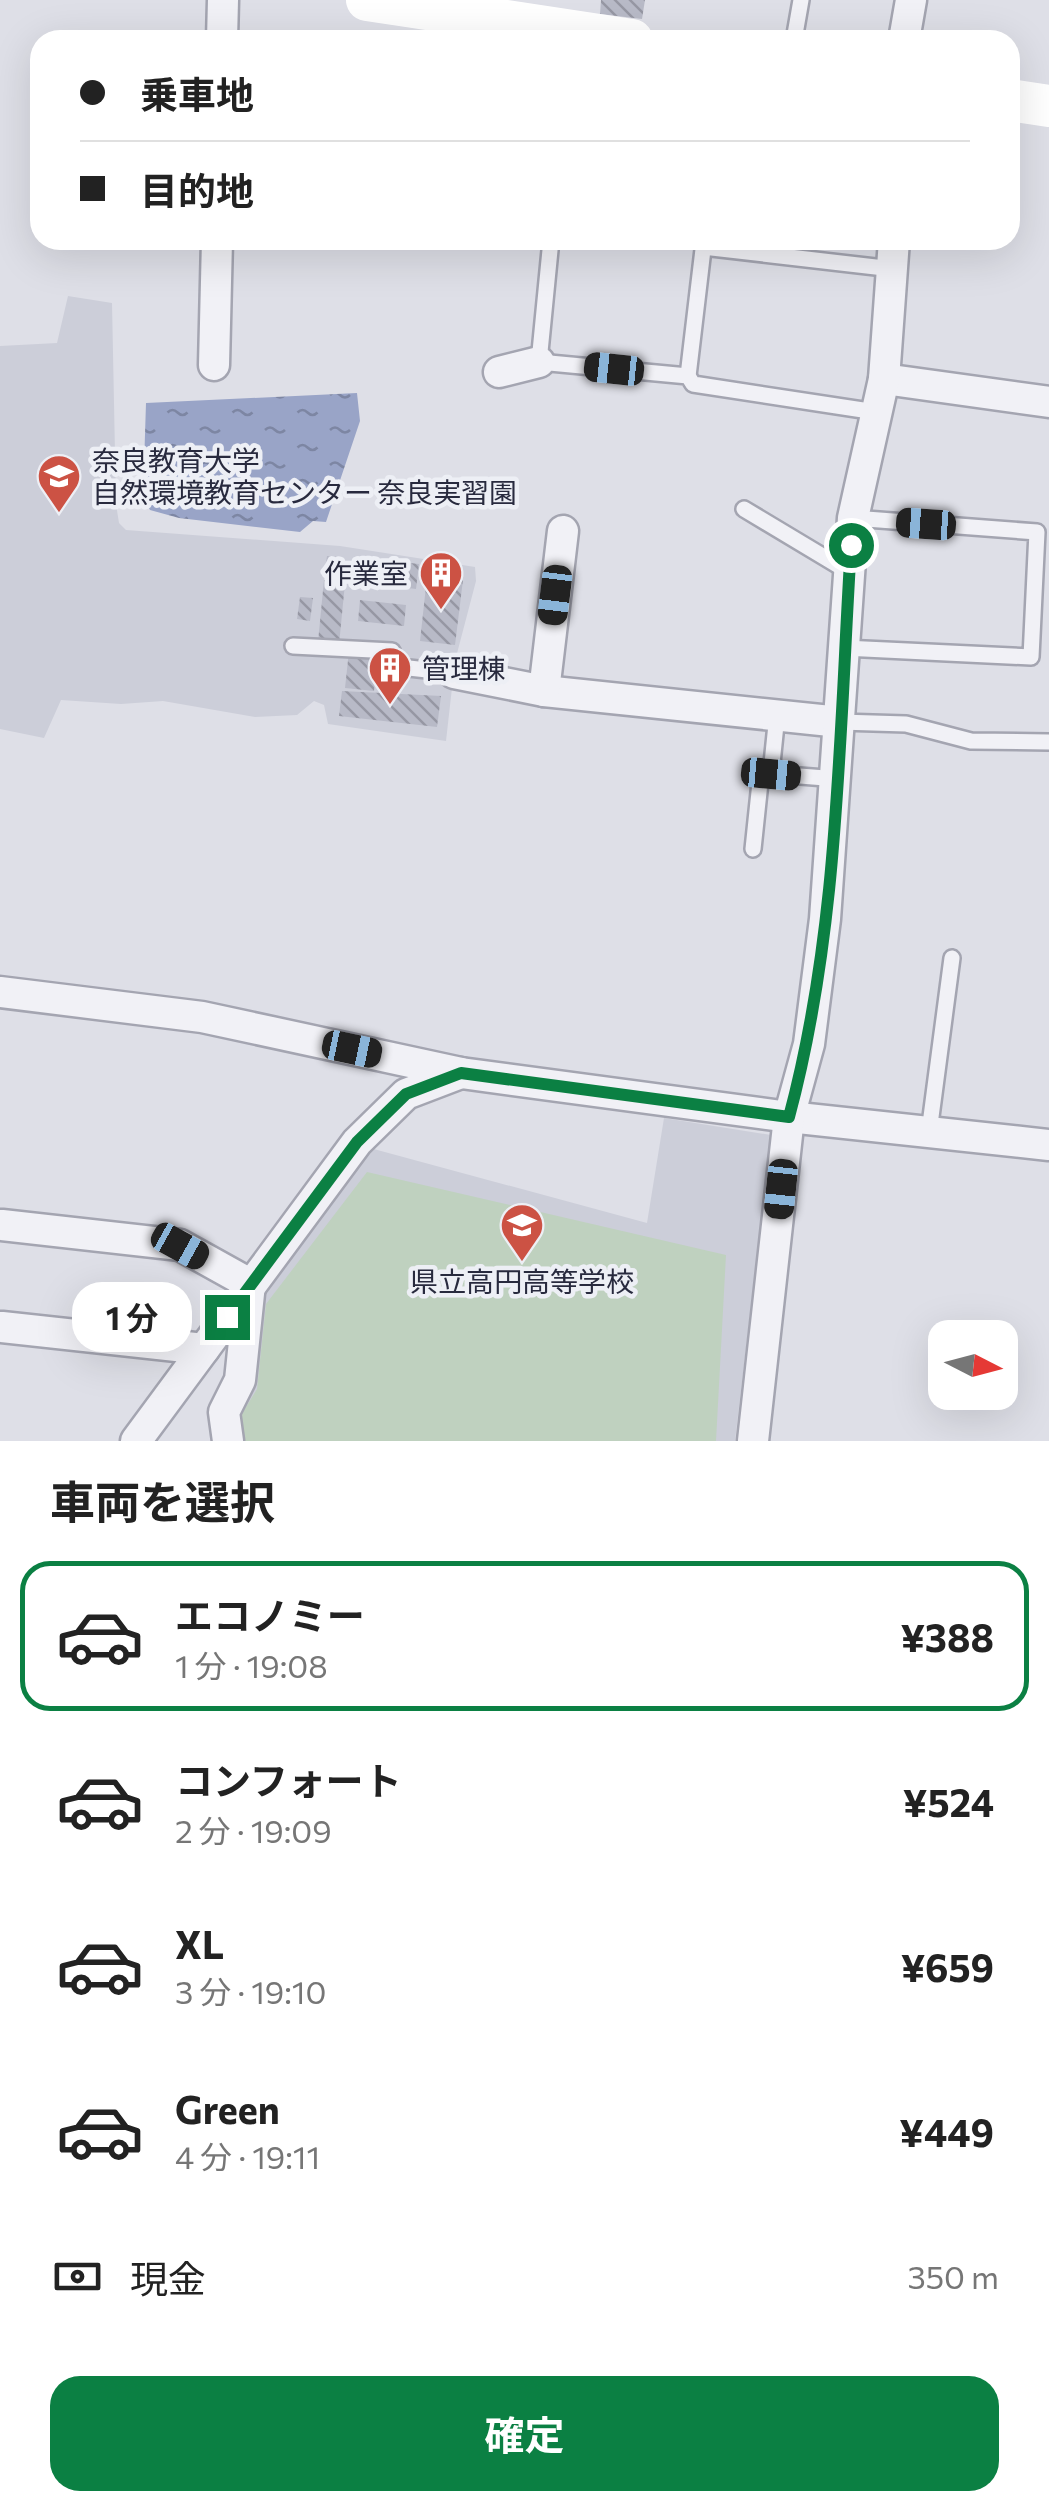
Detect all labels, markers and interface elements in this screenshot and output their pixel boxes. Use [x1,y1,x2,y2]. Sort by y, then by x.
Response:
text: 乗車地 [140,70,254,117]
text: 目的地 [140,166,254,213]
car [583,351,645,387]
place label: 奈良教育大学 自然環境教育センター 奈良実習園 [92,443,517,509]
school or university icon: 奈良教育大学 自然環境教育センター 奈良実習園 [36,453,82,514]
car [895,507,957,541]
route start [829,523,874,568]
building icon: 作業室 [418,550,464,611]
place label: 作業室 [324,556,408,590]
car [536,563,574,627]
building icon: 管理棟 [367,645,413,706]
place label: 管理棟 [422,651,506,685]
car [740,756,802,792]
car [320,1028,384,1070]
car [763,1158,799,1220]
school or university icon: 県立高円高等学校 [499,1202,545,1263]
car [146,1218,214,1274]
place label: 県立高円高等学校 [410,1264,634,1298]
callout: 1 分 [72,1282,192,1352]
route end [205,1295,250,1340]
text: 1 分 [106,1297,158,1337]
north arrow [928,1320,1018,1410]
map controls [928,1320,1018,1410]
text: 車両を選択 [50,1473,275,1528]
icon: car [55,1591,145,1681]
text: エコノミー [175,1591,365,1638]
text: ¥388 [900,1613,994,1660]
text: 1 分 · 19:08 [175,1645,328,1685]
icon: car [55,1756,145,1846]
text: コンフォート [175,1756,402,1803]
text: ¥524 [903,1778,994,1825]
text: 2 分 · 19:09 [175,1810,332,1850]
text: XL [175,1920,224,1967]
icon: car [55,1921,145,2011]
text: ¥659 [901,1943,994,1990]
text: 3 分 · 19:10 [175,1971,326,2011]
text: Green [175,2085,280,2132]
icon: car [55,2086,145,2176]
text: ¥449 [899,2108,994,2155]
text: 4 分 · 19:11 [175,2136,320,2176]
icon: cash [50,2249,105,2304]
text: 現金 [130,2254,206,2301]
text: 350 m [907,2256,999,2296]
button: 確定 [50,2376,999,2491]

